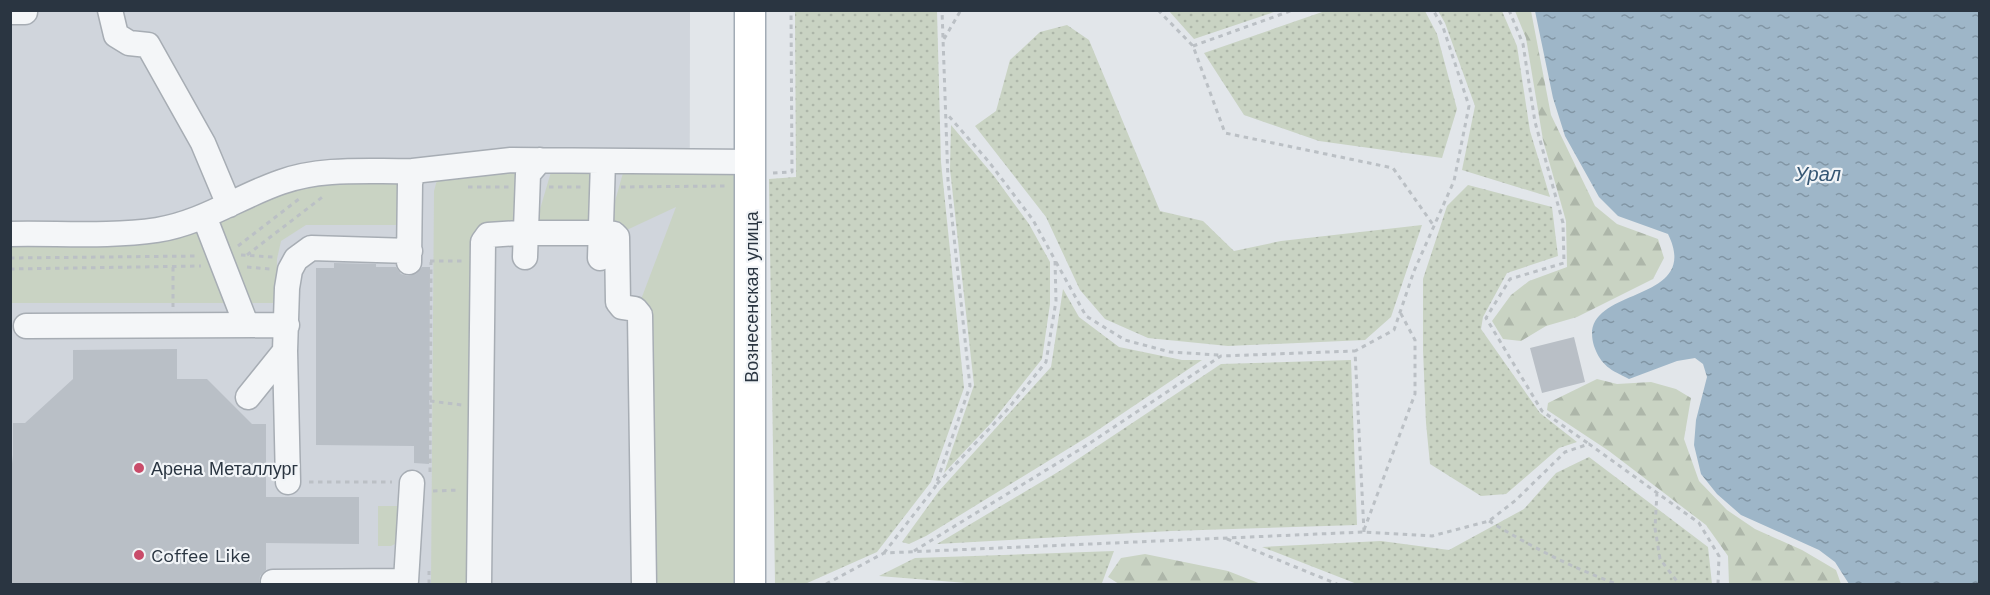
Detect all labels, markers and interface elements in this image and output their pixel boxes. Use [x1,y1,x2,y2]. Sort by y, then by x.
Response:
water label: Урал [1794,162,1841,186]
street label: Вознесенская улица [741,210,762,383]
place label: Арена Металлург [151,458,299,479]
marker: Арена Металлург [132,461,146,475]
place label: Coffee Like [151,545,251,566]
marker: Coffee Like [132,548,146,562]

